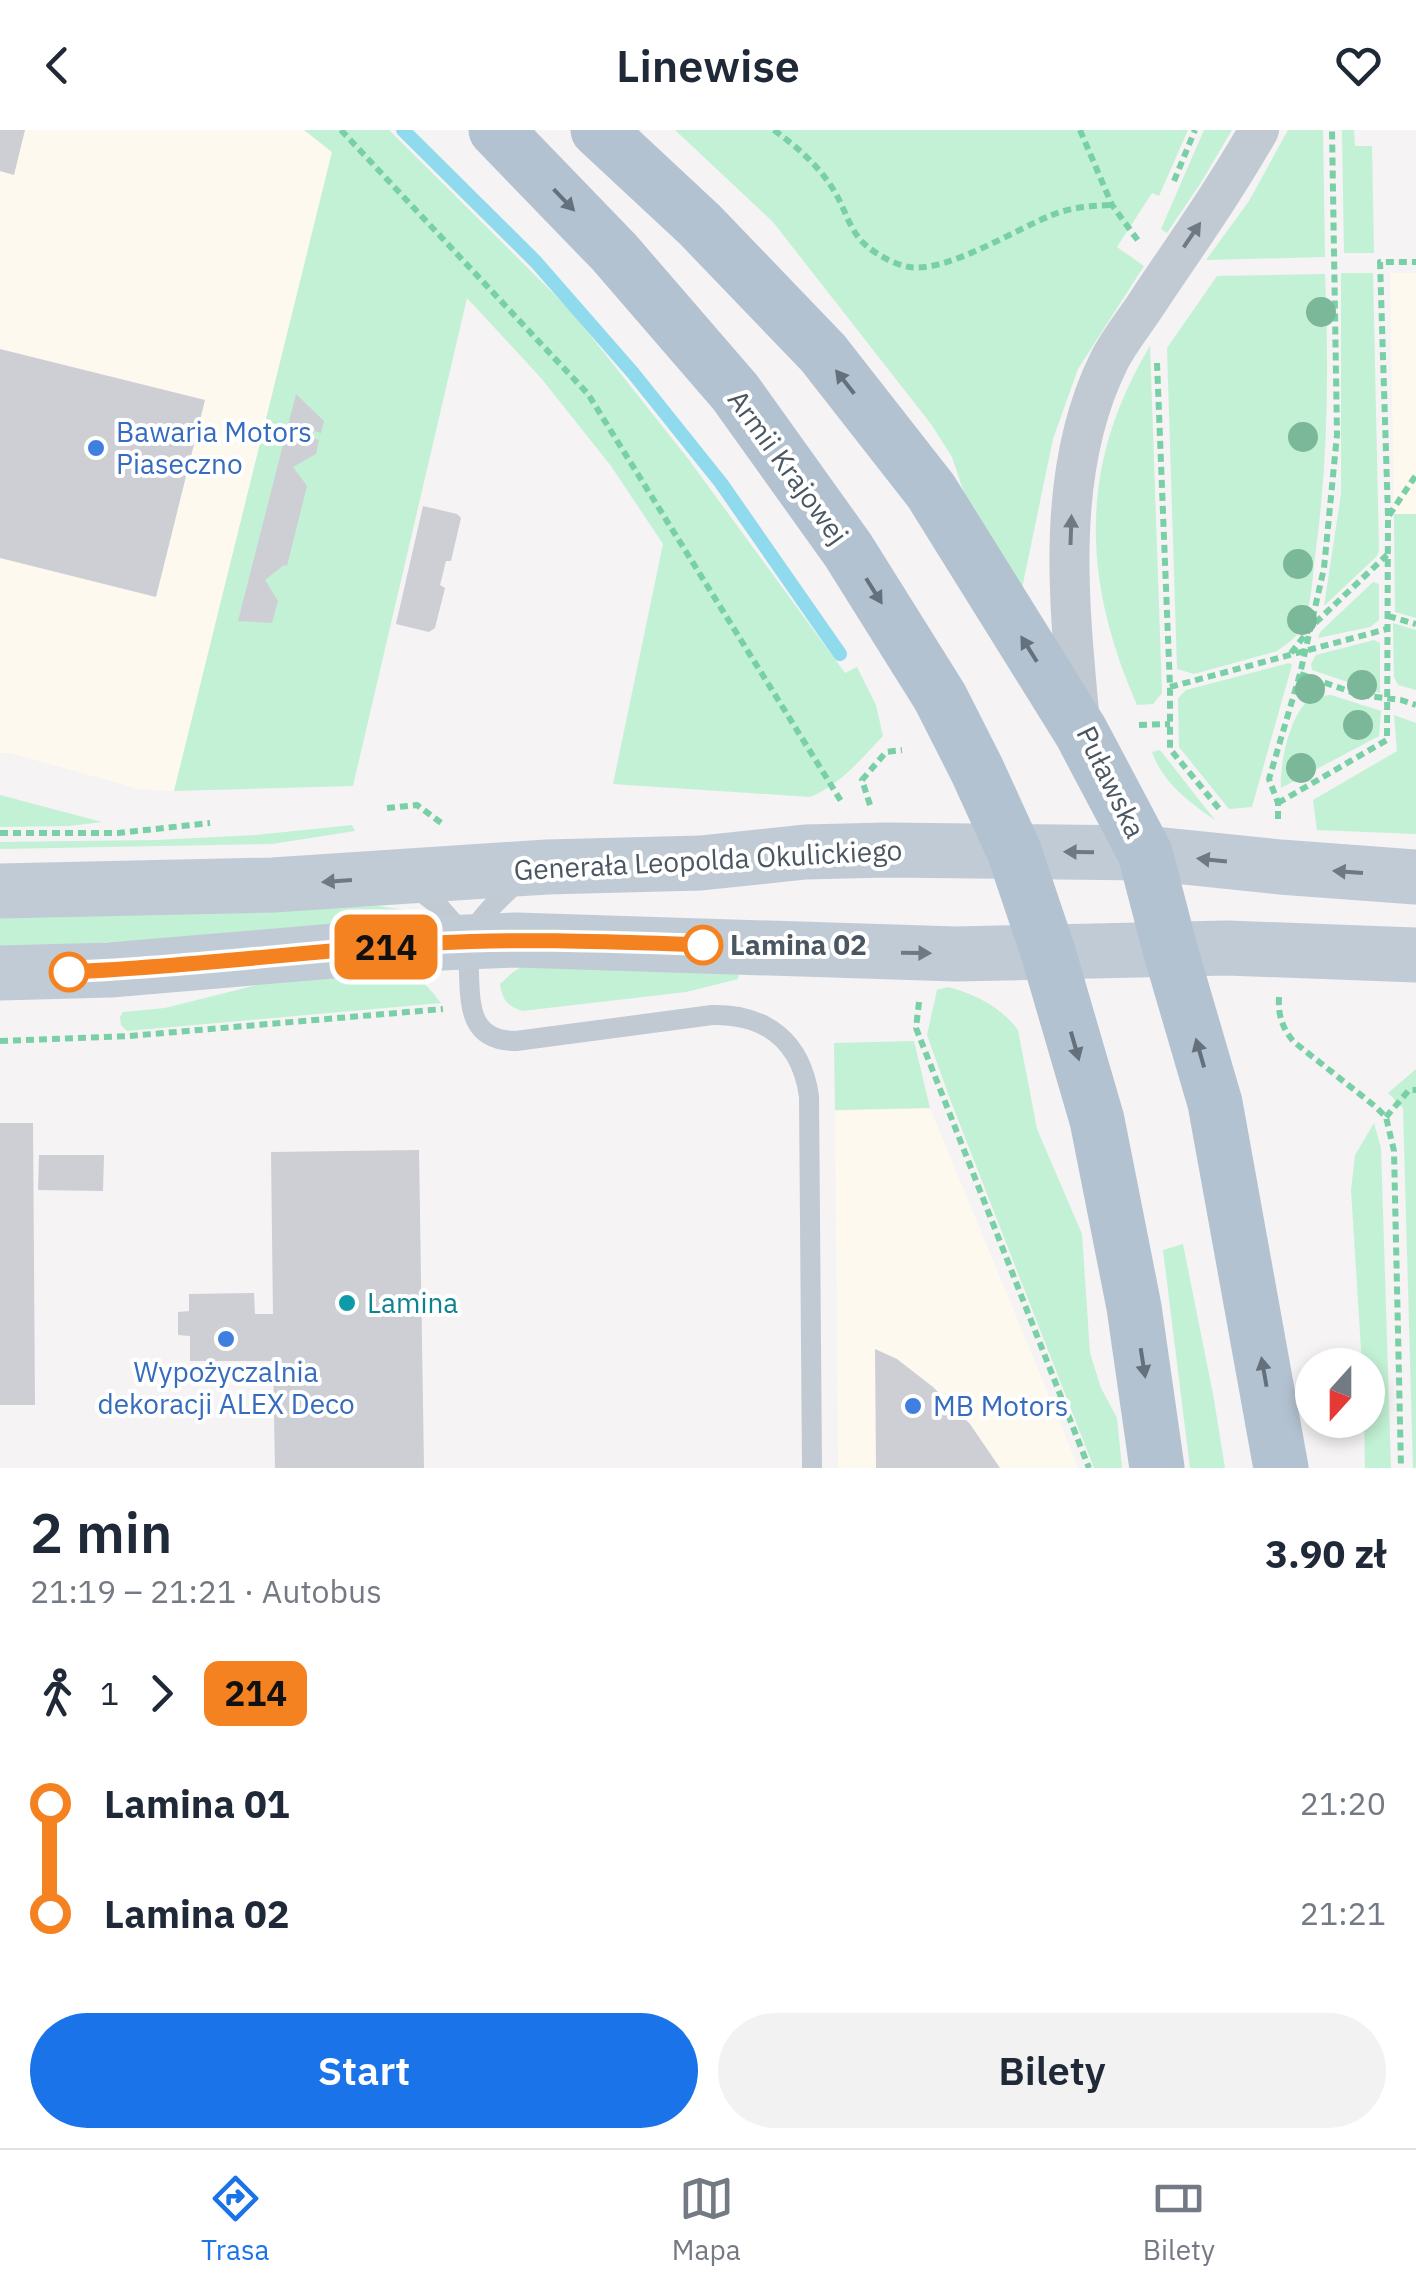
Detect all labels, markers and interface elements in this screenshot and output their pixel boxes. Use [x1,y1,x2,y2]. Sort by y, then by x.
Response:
text: Linewise [616,36,800,94]
icon: back [30,38,85,93]
icon: heart [1331,38,1386,93]
one-way arrow [552,187,575,211]
one-way arrow [1183,222,1201,249]
one-way arrow [835,369,856,394]
street label: Armii Krajowej [720,382,857,551]
place label: Bawaria Motors Piaseczno [116,413,312,482]
marker: Bawaria Motors Piaseczno [85,437,107,459]
one-way arrow [1064,513,1080,545]
one-way arrow [864,577,882,605]
one-way arrow [1021,635,1038,663]
street label: Puławska [1068,720,1154,844]
street label: Generała Leopolda Okulickiego [513,831,903,888]
one-way arrow [1063,843,1095,859]
one-way arrow [1196,852,1228,868]
one-way arrow [1331,864,1363,880]
one-way arrow [321,873,353,889]
line badge: 214 [328,914,444,980]
text: 214 [354,924,418,970]
marker: Lamina 02 [684,926,722,964]
place label: Lamina 02 [730,926,867,963]
one-way arrow [901,946,933,962]
unlabelled marker [50,953,88,991]
one-way arrow [1068,1031,1083,1061]
one-way arrow [1192,1038,1208,1069]
place label: Lamina [367,1284,458,1321]
marker: Lamina [336,1292,358,1314]
marker: Wypożyczalnia dekoracji ALEX Deco [215,1328,237,1350]
one-way arrow [1136,1348,1151,1379]
north arrow [1295,1348,1385,1438]
map controls [1295,1348,1385,1438]
place label: Wypożyczalnia dekoracji ALEX Deco [97,1353,355,1422]
one-way arrow [1256,1356,1271,1387]
place label: MB Motors [933,1387,1068,1424]
marker: MB Motors [902,1395,924,1417]
text: 2 min [30,1497,172,1568]
text: 3.90 zł [1265,1529,1386,1578]
text: 21:19 – 21:21 · Autobus [30,1570,382,1612]
icon: walk [30,1666,85,1721]
icon: forward [134,1666,189,1721]
text: 214 [224,1670,287,1716]
text: 1 [100,1672,119,1714]
text: Lamina 01 [104,1779,290,1828]
text: 21:20 [1300,1782,1386,1824]
text: Lamina 02 [104,1889,290,1938]
text: 21:21 [1300,1892,1386,1934]
button: Start [30,2013,698,2128]
button: Bilety [718,2013,1386,2128]
tab: Trasa [201,2171,270,2268]
tab: Mapa [672,2171,741,2268]
tab: Bilety [1143,2171,1215,2268]

